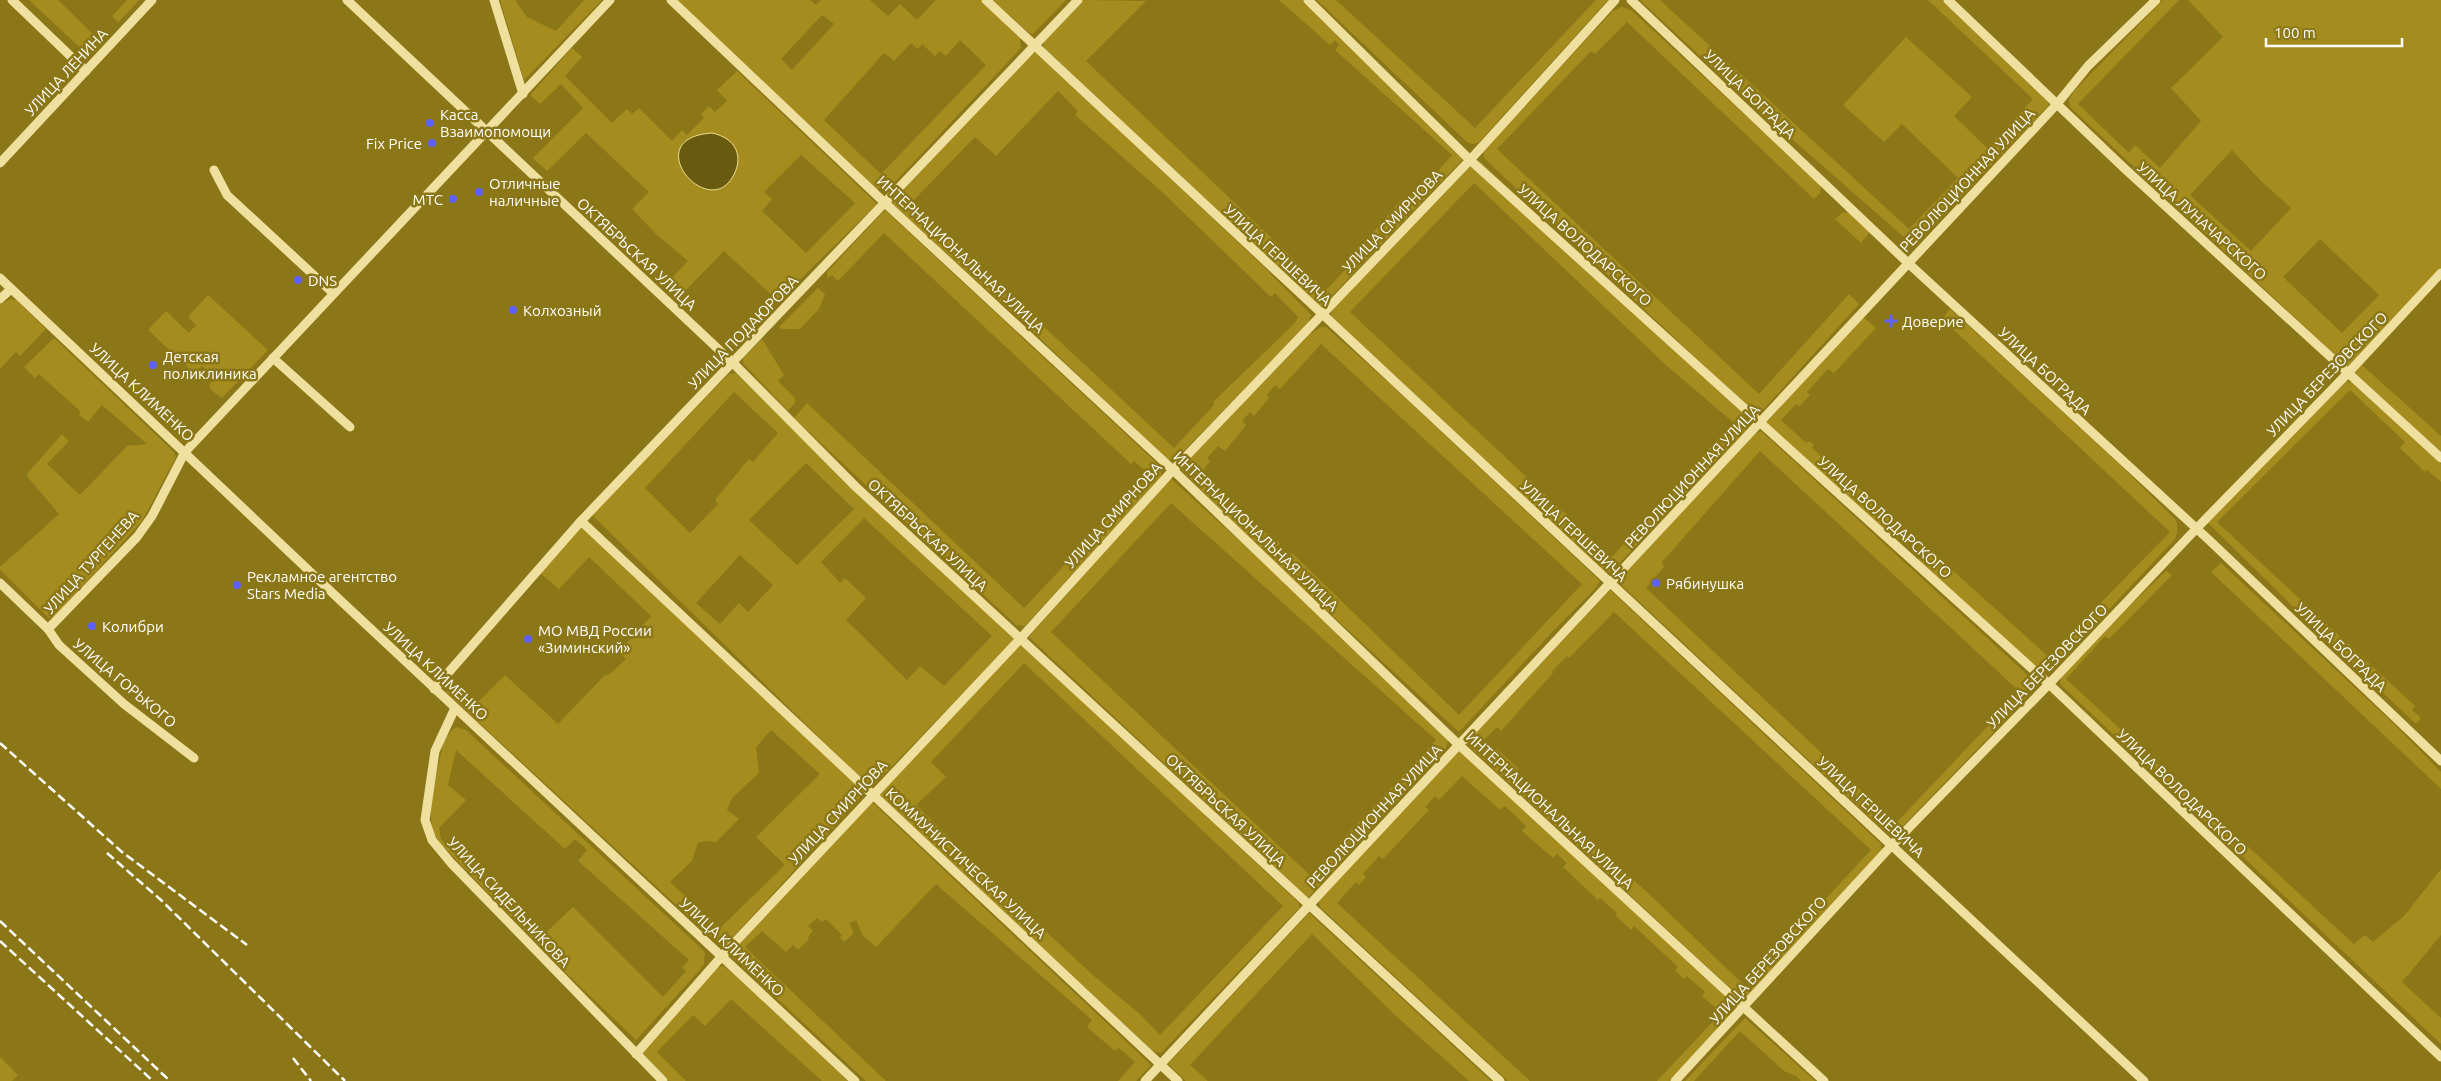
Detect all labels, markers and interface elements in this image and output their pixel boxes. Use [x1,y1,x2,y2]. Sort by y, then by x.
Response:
scale bar [2266,15,2402,47]
text: 100 m [2274,24,2316,41]
street label: УЛИЦА ЛЕНИНА [21,25,111,119]
street label: УЛИЦА БОГРАДА [1701,46,1799,142]
street label: РЕВОЛЮЦИОННАЯ УЛИЦА [1896,105,2038,255]
place label: Касса Взаимопомощи [440,106,551,140]
marker: Касса Взаимопомощи [424,117,436,129]
place label: Fix Price [366,135,422,152]
marker: Fix Price [426,137,438,149]
street label: УЛИЦА ЛУНАЧАРСКОГО [2134,159,2270,283]
street label: УЛИЦА СМИРНОВА [1339,166,1446,276]
street label: ИНТЕРНАЦИОНАЛЬНАЯ УЛИЦА [874,172,1048,336]
place label: Отличные наличные [489,175,561,209]
street label: УЛИЦА ВОЛОДАРСКОГО [1515,181,1655,309]
marker: Отличные наличные [473,186,485,198]
place label: МТС [413,191,443,208]
marker: МТС [447,193,459,205]
street label: ОКТЯБРЬСКАЯ УЛИЦА [574,194,700,314]
street label: УЛИЦА ГЕРШЕВИЧА [1221,201,1335,309]
place label: DNS [308,272,337,289]
street label: УЛИЦА ПОДАЮРОВА [685,272,802,392]
marker: DNS [292,274,304,286]
place label: Колхозный [523,302,602,319]
marker: Колхозный [507,304,519,316]
street label: УЛИЦА БЕРЕЗОВСКОГО [2263,308,2391,440]
place label: Доверие [1902,313,1964,330]
marker: Доверие [1884,314,1898,328]
street label: УЛИЦА БОГРАДА [1995,324,2095,418]
street label: УЛИЦА КЛИМЕНКО [87,339,197,445]
place label: Детская поликлиника [163,348,257,382]
marker: Детская поликлиника [147,359,159,371]
street label: РЕВОЛЮЦИОННАЯ УЛИЦА [1621,401,1763,551]
street label: ИНТЕРНАЦИОНАЛЬНАЯ УЛИЦА [1170,448,1342,615]
street label: УЛИЦА ВОЛОДАРСКОГО [1815,453,1955,581]
street label: УЛИЦА СМИРНОВА [1061,459,1165,571]
street label: ОКТЯБРЬСКАЯ УЛИЦА [865,475,991,595]
street label: УЛИЦА ГЕРШЕВИЧА [1517,477,1631,585]
street label: УЛИЦА ТУРГЕНЕВА [40,507,142,617]
place label: Рекламное агентство Stars Media [247,568,397,602]
place label: Рябинушка [1666,575,1744,592]
marker: Рябинушка [1650,577,1662,589]
marker: Рекламное агентство Stars Media [231,579,243,591]
street label: УЛИЦА БОГРАДА [2292,599,2390,695]
street label: УЛИЦА БЕРЕЗОВСКОГО [1983,600,2111,732]
place label: Колибри [102,618,164,635]
street label: УЛИЦА КЛИМЕНКО [381,618,491,724]
marker: Колибри [86,620,98,632]
place label: МО МВД России «Зиминский» [538,622,652,656]
marker: МО МВД России «Зиминский» [522,633,534,645]
street label: УЛИЦА ГОРЬКОГО [70,635,180,731]
street label: УЛИЦА ВОЛОДАРСКОГО [2114,726,2250,858]
street label: ИНТЕРНАЦИОНАЛЬНАЯ УЛИЦА [1463,728,1637,892]
street label: РЕВОЛЮЦИОННАЯ УЛИЦА [1303,741,1445,891]
street label: ОКТЯБРЬСКАЯ УЛИЦА [1163,750,1289,870]
street label: УЛИЦА ГЕРШЕВИЧА [1814,753,1928,861]
street label: УЛИЦА СМИРНОВА [785,756,891,868]
street label: КОММУНИСТИЧЕСКАЯ УЛИЦА [882,784,1050,942]
street label: УЛИЦА СИДЕЛЬНИКОВА [444,833,574,971]
street label: УЛИЦА БЕРЕЗОВСКОГО [1706,893,1830,1027]
street label: УЛИЦА КЛИМЕНКО [677,894,787,1000]

